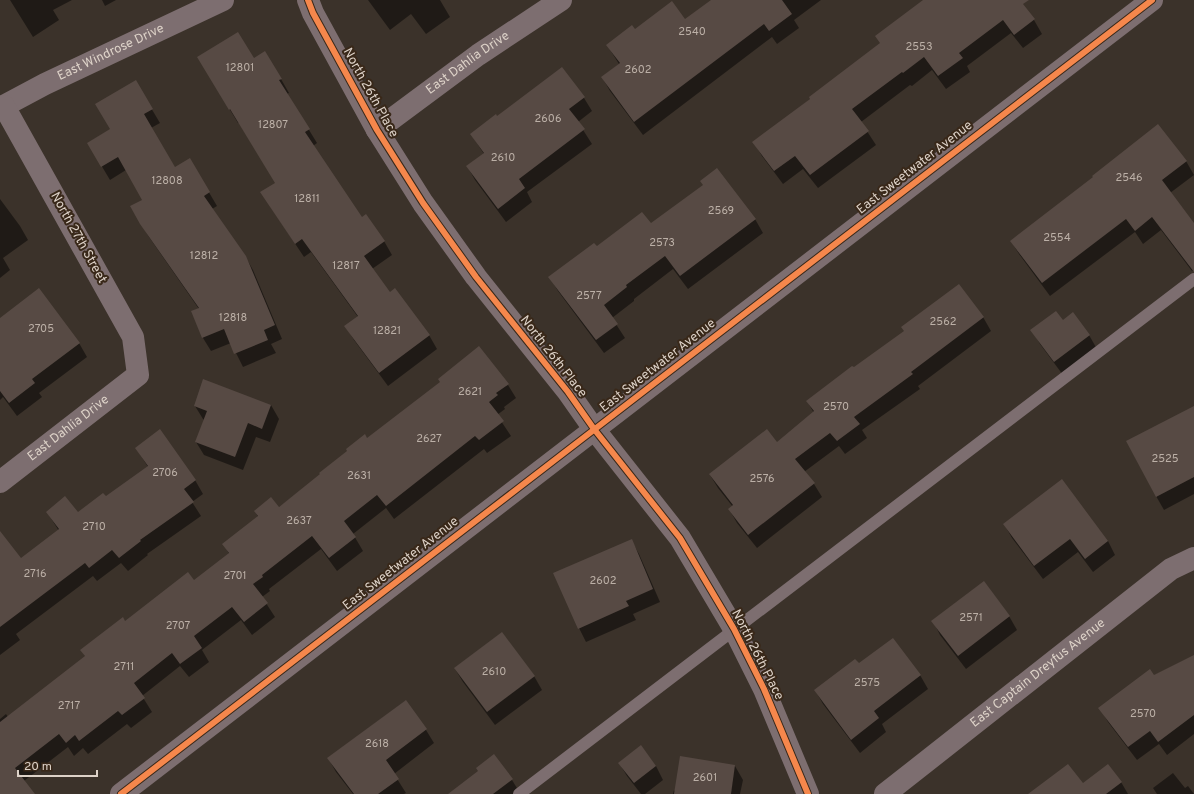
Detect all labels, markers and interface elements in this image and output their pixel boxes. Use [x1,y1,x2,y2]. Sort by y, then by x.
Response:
street label: East Windrose Drive [55,21,167,85]
house number: 2540 [678,25,706,39]
street label: East Dahlia Drive [423,28,513,99]
house number: 2553 [905,40,933,54]
street label: North 26th Place [339,46,401,140]
house number: 12801 [226,61,254,75]
house number: 2602 [624,63,652,77]
house number: 2606 [535,112,561,126]
house number: 12807 [258,118,288,132]
street label: East Sweetwater Avenue [854,118,976,218]
house number: 2610 [491,151,515,165]
house number: 2546 [1115,171,1143,185]
house number: 12808 [151,174,183,188]
street label: North 27th Street [46,190,110,286]
house number: 12811 [294,192,320,206]
house number: 2569 [708,204,734,218]
house number: 2554 [1043,231,1071,245]
house number: 2573 [649,236,675,250]
house number: 12812 [190,249,218,263]
house number: 12817 [332,259,360,273]
house number: 2577 [576,289,602,303]
house number: 12818 [219,311,247,325]
street label: North 26th Place [516,313,590,401]
house number: 2562 [930,315,956,329]
street label: East Sweetwater Avenue [597,316,719,416]
house number: 2705 [28,322,54,336]
house number: 12821 [373,324,401,338]
house number: 2621 [458,385,482,399]
street label: East Dahlia Drive [25,392,113,465]
house number: 2570 [823,400,849,414]
house number: 2627 [416,432,442,446]
house number: 2525 [1151,452,1179,466]
house number: 2706 [152,466,178,480]
house number: 2631 [347,469,371,483]
house number: 2576 [749,472,775,486]
house number: 2637 [286,514,312,528]
street label: East Sweetwater Avenue [340,514,462,614]
house number: 2710 [82,520,106,534]
house number: 2716 [23,567,47,581]
house number: 2701 [223,569,247,583]
house number: 2602 [589,574,617,588]
street label: North 26th Place [727,607,787,703]
house number: 2571 [959,611,983,625]
street label: East Captain Dreyfus Avenue [968,615,1109,731]
house number: 2707 [166,619,191,633]
house number: 2711 [114,660,134,674]
house number: 2610 [482,665,506,679]
house number: 2575 [854,676,880,690]
house number: 2717 [58,699,80,713]
house number: 2570 [1130,707,1156,721]
house number: 2618 [365,737,389,751]
scale bar [18,752,97,778]
text: 20 m [24,759,52,775]
house number: 2601 [693,771,717,785]

